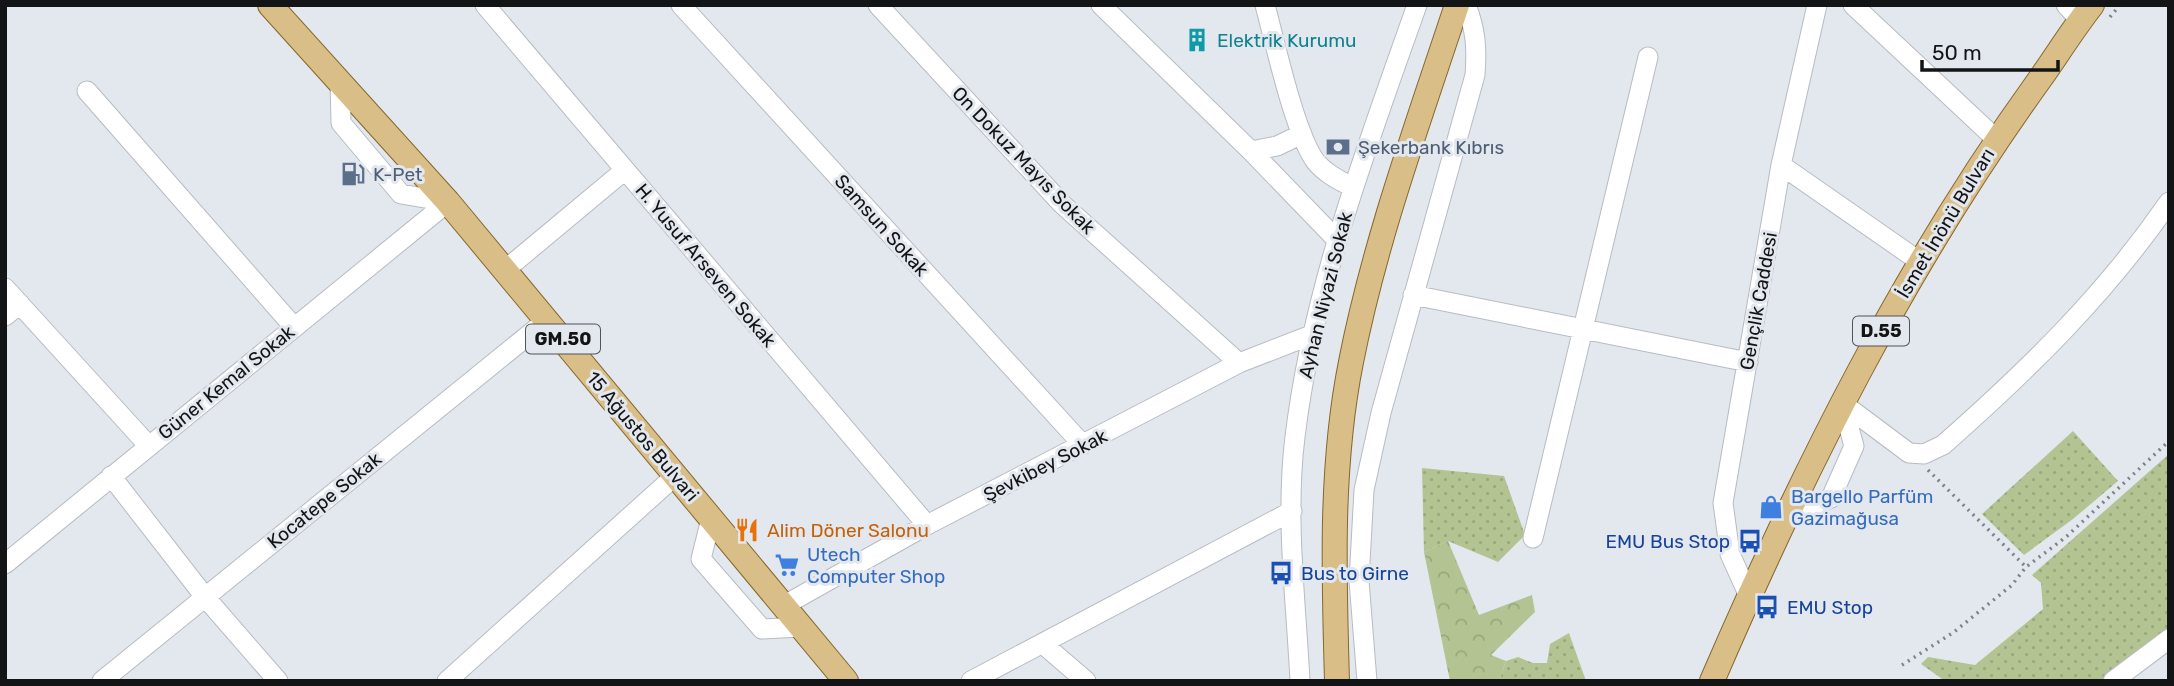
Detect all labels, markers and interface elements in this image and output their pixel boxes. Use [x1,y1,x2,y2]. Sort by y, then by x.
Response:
building icon: Elektrik Kurumu [1183,26,1211,54]
scale bar [1922,28,2058,72]
place label: Elektrik Kurumu [1217,29,1357,52]
text: 50 m [1932,40,1982,65]
street label: On Dokuz Mayıs Sokak [947,82,1100,239]
bank icon: Şekerbank Kıbrıs [1324,133,1352,161]
place label: Şekerbank Kıbrıs [1358,136,1504,159]
street label: İsmet İnönü Bulvarı [1892,144,1999,302]
fuel station icon: K-Pet [339,160,367,188]
place label: K-Pet [373,163,423,186]
street label: Samsun Sokak [830,170,934,281]
street label: H. Yusuf Arseven Sokak [630,179,781,352]
street label: Ayhan Niyazi Sokak [1294,209,1357,381]
street label: Gençlik Caddesi [1735,230,1782,372]
road number: D.55 [1853,316,1909,346]
street label: Güner Kemal Sokak [154,320,299,444]
road number: GM.50 [526,324,600,354]
street label: 15 Ağustos Bulvari [582,367,704,506]
street label: Şevkibey Sokak [979,424,1111,507]
street label: Kocatepe Sokak [263,447,386,553]
place label: Bargello Parfüm Gazimağusa [1791,485,1933,530]
shop icon: Bargello Parfüm Gazimağusa [1757,493,1785,521]
restaurant icon: Alim Döner Salonu [733,516,761,544]
place label: Alim Döner Salonu [767,519,929,542]
bus stop icon: EMU Bus Stop [1736,527,1764,555]
place label: EMU Bus Stop [1605,530,1730,553]
place label: Utech Computer Shop [807,543,945,588]
supermarket icon: Utech Computer Shop [773,551,801,579]
bus stop icon: Bus to Girne [1267,559,1295,587]
place label: Bus to Girne [1301,562,1409,585]
bus stop icon: EMU Stop [1753,593,1781,621]
place label: EMU Stop [1787,596,1873,619]

